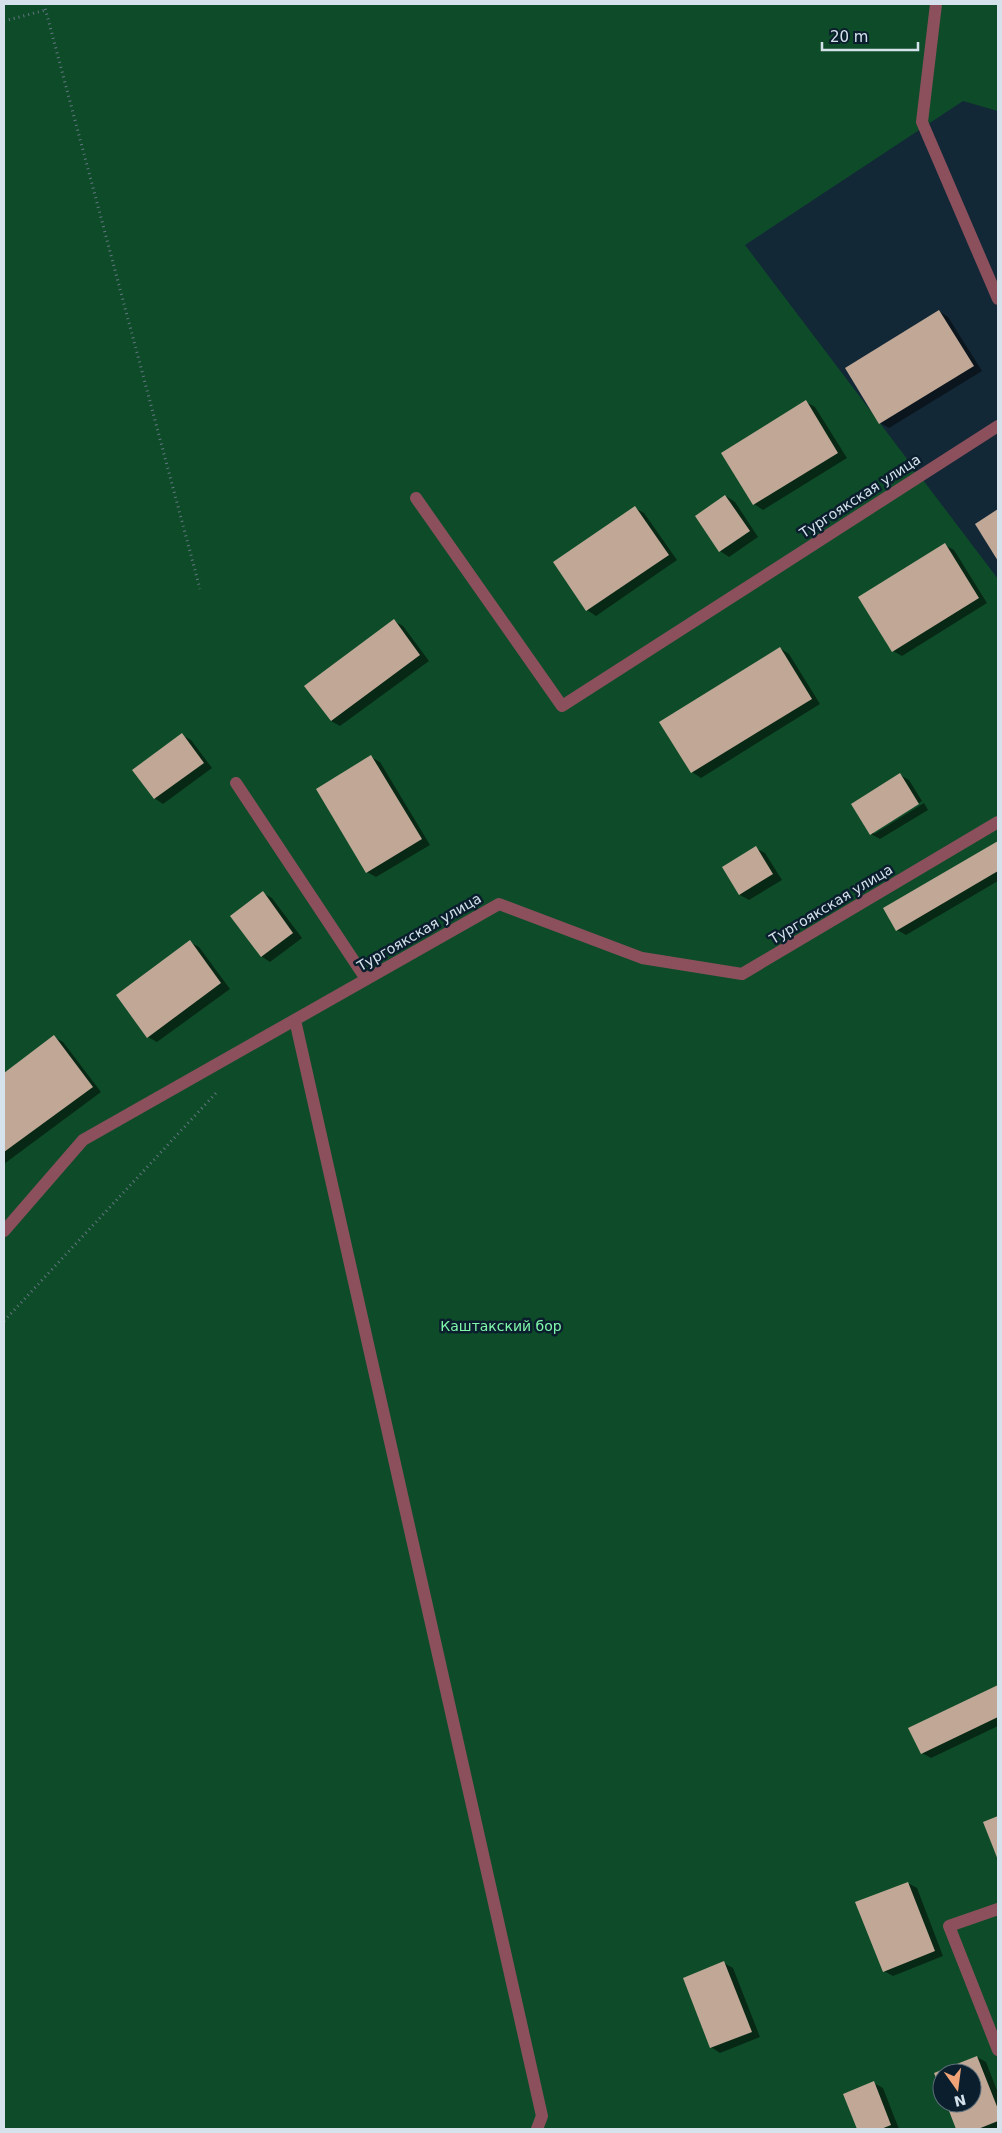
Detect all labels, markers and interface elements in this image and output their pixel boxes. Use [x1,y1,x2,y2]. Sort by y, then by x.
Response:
scale bar [822,20,918,52]
text: 20 m [830,28,868,46]
street label: Тургоякская улица [796,451,923,542]
street label: Тургоякская улица [766,861,895,948]
street label: Тургоякская улица [353,890,484,975]
park label: Каштакский бор [440,1318,562,1334]
north arrow [932,2063,982,2113]
text: N [953,2091,968,2110]

